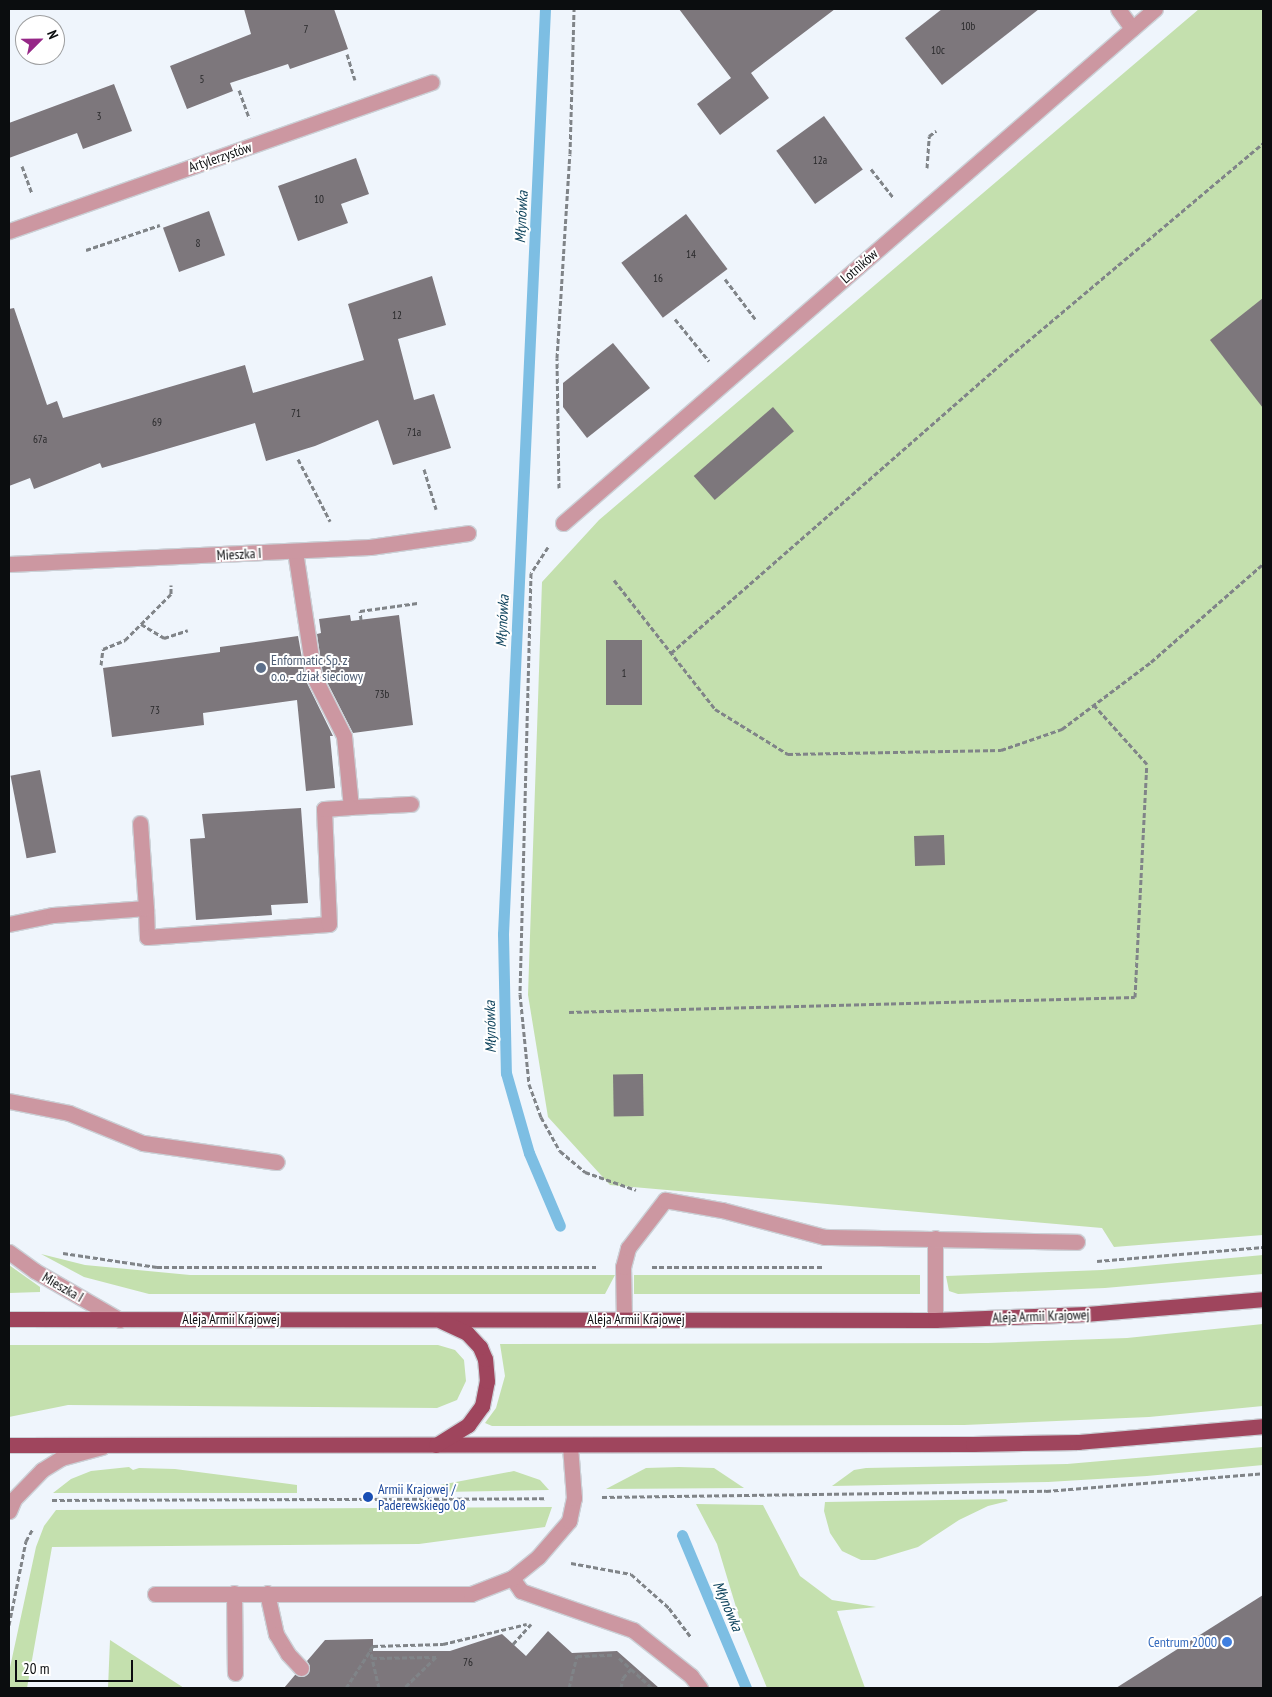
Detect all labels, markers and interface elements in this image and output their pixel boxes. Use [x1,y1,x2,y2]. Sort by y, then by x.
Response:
north arrow [15,15,65,65]
house number: 10b [961,19,975,33]
house number: 7 [304,22,308,36]
text: N [43,28,63,42]
house number: 10c [931,43,945,57]
house number: 5 [200,72,204,86]
house number: 3 [97,109,101,123]
street label: Artylerzystów [186,138,254,176]
house number: 12a [813,153,827,167]
water label: Młynówka [511,190,531,244]
house number: 10 [314,192,324,206]
house number: 8 [196,236,200,250]
street label: Lotników [837,245,881,287]
house number: 14 [686,247,696,261]
house number: 16 [653,271,663,285]
house number: 12 [392,308,402,322]
house number: 71 [291,406,301,420]
house number: 69 [152,415,162,429]
house number: 71a [407,425,421,439]
house number: 67a [33,432,47,446]
street label: Mieszka I [216,544,262,564]
water label: Młynówka [492,594,512,648]
place label: Enformatic Sp. z o.o. - dział sieciowy [271,652,365,684]
marker: Enformatic Sp. z o.o. - dział sieciowy [255,662,267,674]
house number: 1 [622,666,626,680]
house number: 73b [375,687,389,701]
house number: 73 [150,703,160,717]
water label: Młynówka [481,1001,499,1053]
street label: Mieszka I [39,1269,87,1305]
street label: Aleja Armii Krajowej [992,1306,1090,1326]
street label: Aleja Armii Krajowej [182,1311,280,1327]
street label: Aleja Armii Krajowej [587,1311,685,1327]
place label: Armii Krajowej / Paderewskiego 08 [378,1481,466,1514]
marker: Armii Krajowej / Paderewskiego 08 [362,1491,374,1503]
water label: Młynówka [709,1578,747,1634]
place label: Centrum 2000 [1148,1634,1217,1650]
marker: Centrum 2000 [1221,1636,1233,1648]
scale bar [18,1650,135,1682]
house number: 76 [463,1655,473,1669]
text: 20 m [23,1659,49,1678]

